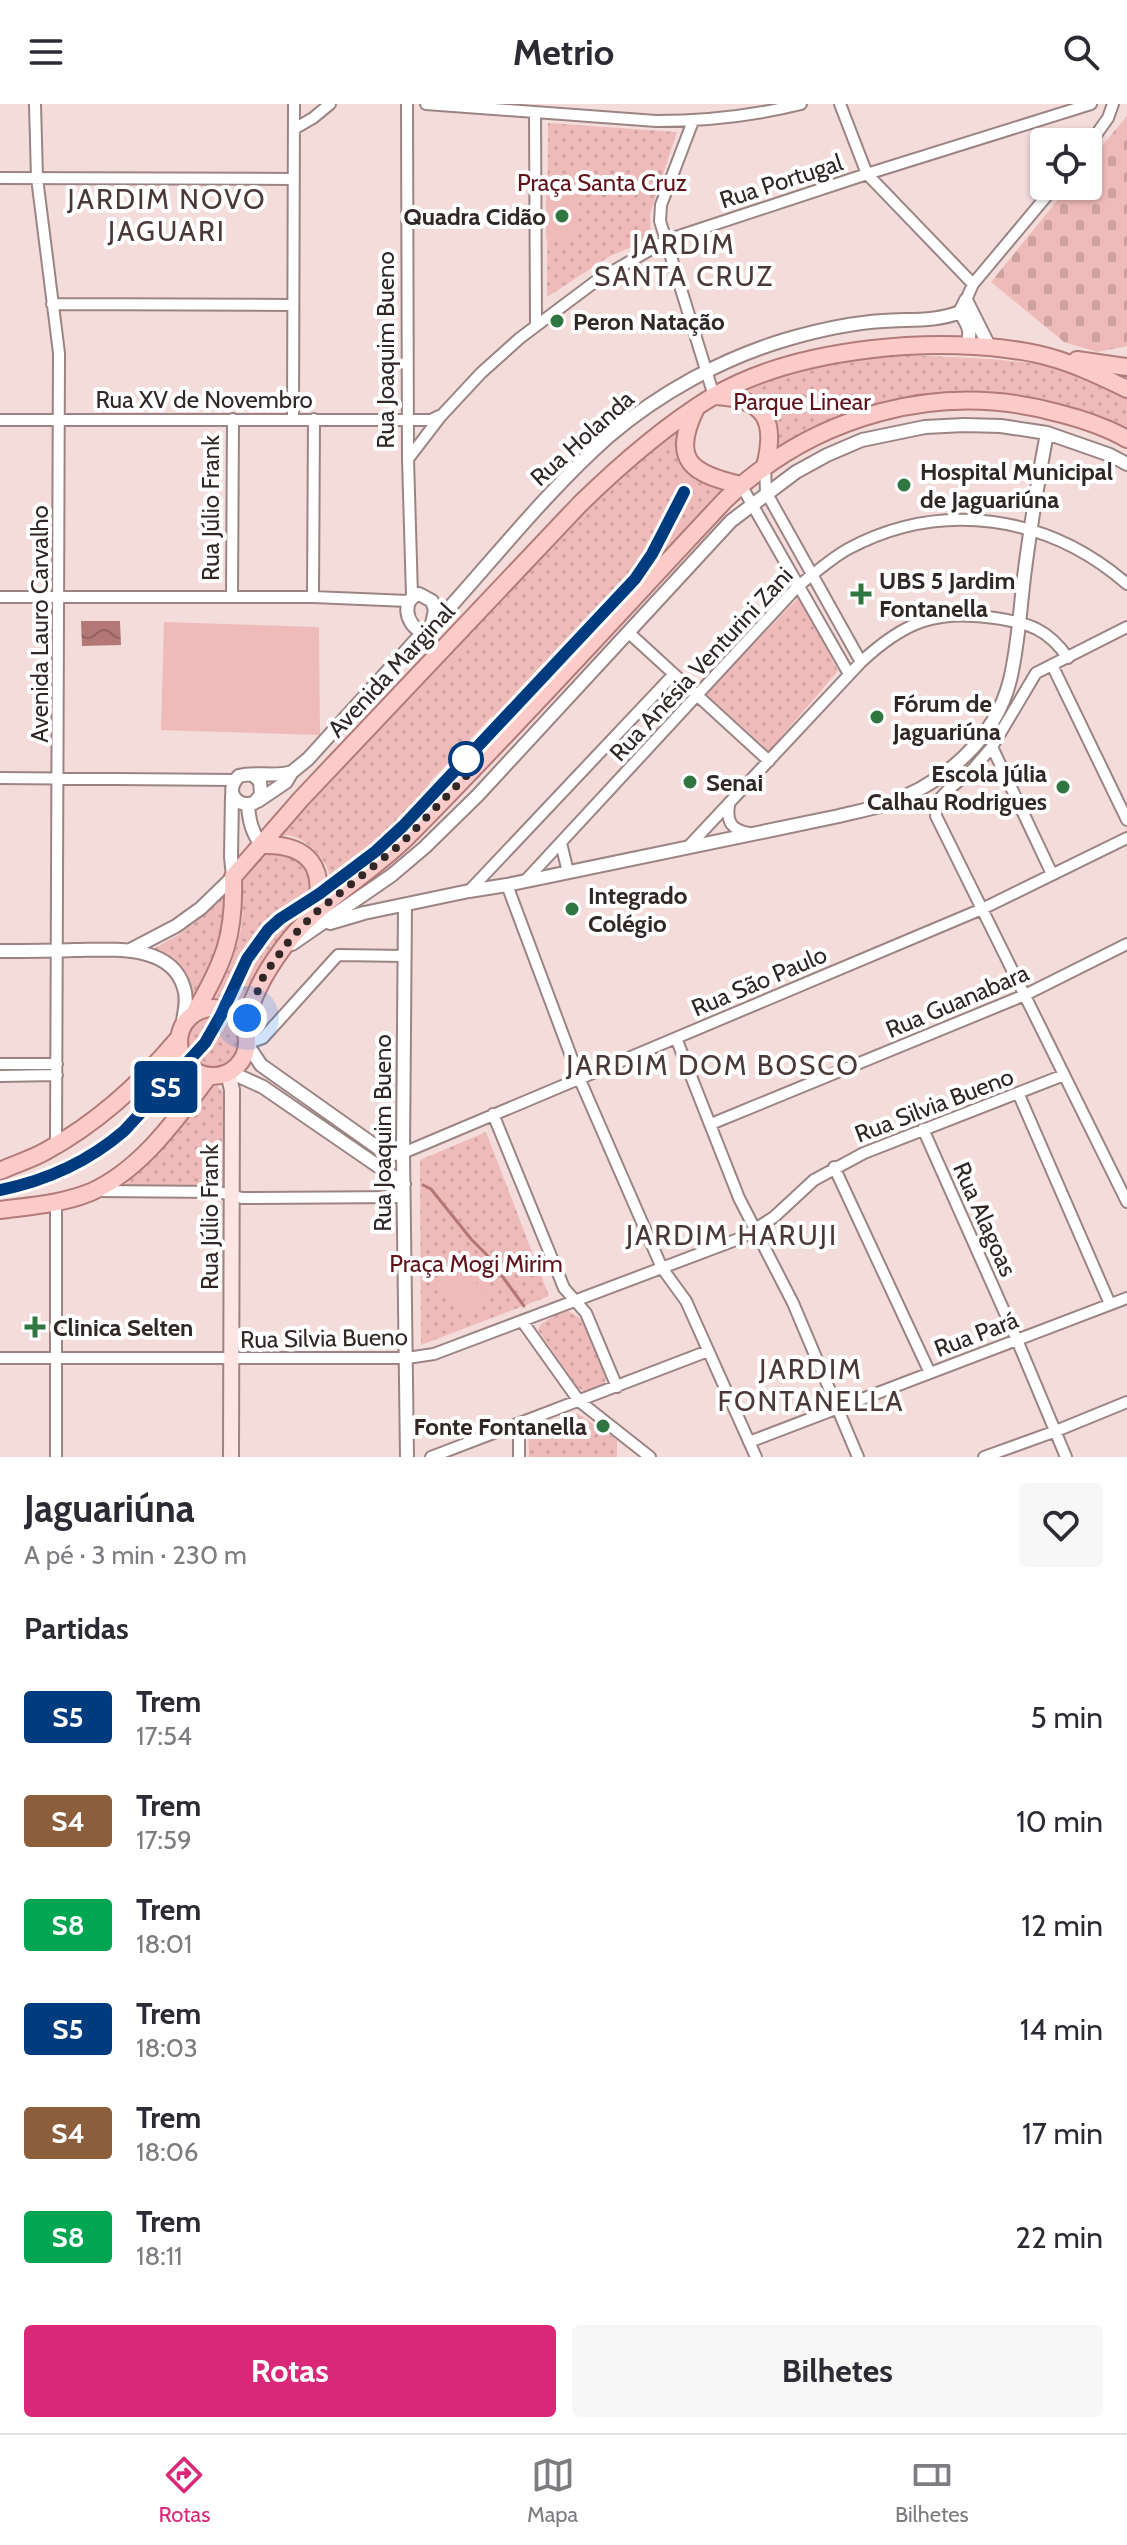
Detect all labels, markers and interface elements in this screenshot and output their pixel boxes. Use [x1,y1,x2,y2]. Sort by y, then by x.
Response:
icon: menu [24,30,68,74]
text: Metrio [513,30,614,74]
icon: search [1059,30,1103,74]
map controls [1030,128,1102,200]
button: locate [1030,128,1102,200]
street label: Rua Portugal [716,147,847,215]
park label: Praça Santa Cruz [517,168,687,197]
district label: JARDIM NOVO JAGUARI [67,182,266,248]
place label: Quadra Cidão [404,202,546,231]
marker: Quadra Cidão [553,207,571,225]
district label: JARDIM SANTA CRUZ [594,227,774,293]
street label: Rua Joaquim Bueno [371,251,400,449]
place label: Peron Natação [573,307,725,336]
marker: Peron Natação [548,312,566,330]
street label: Rua Holanda [524,384,640,492]
street label: Rua XV de Novembro [95,385,313,414]
park label: Parque Linear [733,387,871,416]
street label: Rua Júlio Frank [196,435,225,581]
place label: Hospital Municipal de Jaguariúna [920,457,1113,514]
marker: Hospital Municipal de Jaguariúna [895,476,913,494]
street label: Avenida Lauro Carvalho [25,505,54,743]
street label: Rua Anésia Venturini Zani [603,561,799,767]
place label: UBS 5 Jardim Fontanella [879,566,1015,623]
marker: UBS 5 Jardim Fontanella [850,583,872,605]
street label: Avenida Marginal [321,597,461,743]
place label: Fórum de Jaguariúna [892,689,1001,746]
marker: Fórum de Jaguariúna [868,708,886,726]
unlabelled marker [449,742,483,776]
place label: Escola Júlia Calhau Rodrigues [867,759,1047,816]
place label: Senai [706,768,763,797]
marker: Senai [681,773,699,791]
marker: Escola Júlia Calhau Rodrigues [1054,778,1072,796]
place label: Integrado Colégio [588,881,688,938]
marker: Integrado Colégio [563,900,581,918]
street label: Rua São Paulo [687,940,831,1022]
street label: Rua Guanabara [881,958,1033,1044]
your location [227,998,267,1038]
street label: Rua Joaquim Bueno [368,1034,397,1232]
district label: JARDIM DOM BOSCO [565,1048,860,1082]
line badge: S5 [130,1061,202,1113]
street label: Rua Silvia Bueno [851,1061,1017,1149]
text: S5 [150,1070,182,1104]
street label: Rua Júlio Frank [195,1144,224,1290]
street label: Rua Alagoas [947,1157,1023,1281]
district label: JARDIM HARUJI [625,1218,838,1252]
park label: Praça Mogi Mirim [389,1249,563,1278]
street label: Rua Pará [930,1305,1023,1363]
place label: Clinica Selten [53,1313,193,1342]
marker: Clinica Selten [24,1316,46,1338]
street label: Rua Silvia Bueno [240,1322,408,1354]
district label: JARDIM FONTANELLA [718,1352,904,1418]
place label: Fonte Fontanella [414,1412,587,1441]
marker: Fonte Fontanella [594,1417,612,1435]
button: heart [1019,1483,1103,1567]
text: Jaguariúna [24,1485,195,1532]
text: A pé · 3 min · 230 m [24,1539,247,1571]
text: Partidas [24,1610,129,1647]
text: Trem [136,1683,201,1720]
text: 5 min [1031,1699,1103,1736]
text: S5 [52,1700,84,1734]
text: 17:54 [136,1720,192,1752]
text: Trem [136,1787,201,1824]
text: 10 min [1016,1803,1103,1840]
text: S4 [51,1804,85,1838]
text: 17:59 [136,1824,192,1856]
text: Trem [136,1891,201,1928]
text: 12 min [1021,1907,1103,1944]
text: S8 [51,1908,85,1942]
text: 18:01 [136,1928,192,1960]
text: Trem [136,1995,201,2032]
text: 14 min [1020,2011,1103,2048]
text: S5 [52,2012,84,2046]
text: 18:03 [136,2032,198,2064]
text: Trem [136,2099,201,2136]
text: 17 min [1022,2115,1103,2152]
text: S4 [51,2116,85,2150]
text: 18:06 [136,2136,199,2168]
text: Trem [136,2203,201,2240]
text: 22 min [1015,2219,1103,2256]
text: S8 [51,2220,85,2254]
text: 18:11 [136,2240,183,2272]
button: Rotas [24,2325,556,2417]
button: Bilhetes [572,2325,1103,2417]
tab: Rotas [158,2453,210,2528]
tab: Mapa [527,2453,578,2528]
tab: Bilhetes [895,2453,969,2528]

